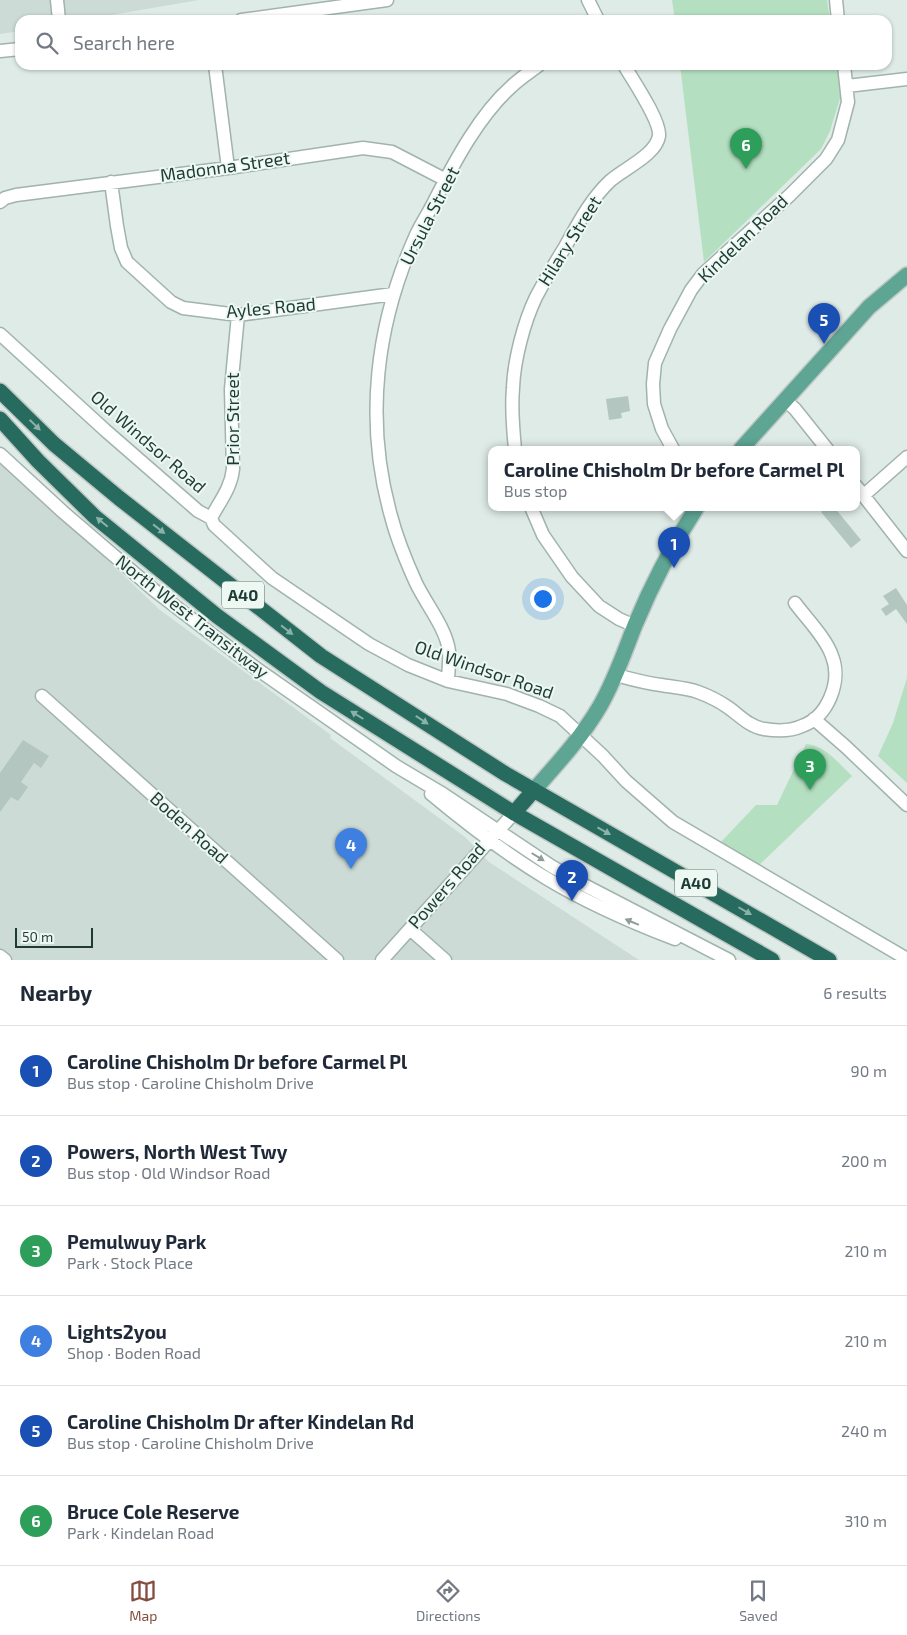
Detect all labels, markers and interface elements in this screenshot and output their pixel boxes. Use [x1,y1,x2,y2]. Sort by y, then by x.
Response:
search box [15,15,892,70]
icon: search [33,29,61,57]
text: Search here [73,31,175,54]
pin: 6 [730,128,762,169]
street label: Madonna Street [158,146,291,186]
street label: Ursula Street [395,162,463,269]
street label: Kindelan Road [693,190,792,287]
street label: Hilary Street [533,191,606,290]
street label: Ayles Road [225,292,317,322]
pin: 5 [808,303,840,344]
street label: Prior Street [221,372,243,466]
street label: Old Windsor Road [87,385,211,497]
one-way arrow [29,419,41,431]
popup [488,446,860,511]
text: Caroline Chisholm Dr before Carmel Pl [504,458,844,481]
text: Bus stop [504,481,567,500]
one-way arrow [96,516,108,528]
one-way arrow [152,524,166,534]
pin: 1 [658,527,690,568]
street label: North West Transitway [112,550,274,683]
road number: A40 [222,582,264,608]
your location [530,586,556,612]
one-way arrow [280,624,293,635]
street label: Old Windsor Road [412,635,557,703]
one-way arrow [350,710,363,719]
one-way arrow [415,716,428,725]
pin: 3 [794,749,826,790]
street label: Boden Road [146,787,233,868]
one-way arrow [598,826,611,835]
pin: 4 [335,828,367,869]
street label: Powers Road [403,838,490,933]
one-way arrow [531,853,544,862]
pin: 2 [556,860,588,901]
road number: A40 [675,870,717,896]
one-way arrow [738,907,753,915]
one-way arrow [625,917,639,925]
scale bar [15,925,92,948]
text: 50 m [22,928,53,945]
text: Nearby [20,980,92,1005]
text: 6 results [823,983,887,1002]
text: Caroline Chisholm Dr before Carmel Pl [67,1050,407,1073]
text: 1 [33,1061,39,1080]
text: 90 m [851,1061,887,1080]
text: Bus stop · Caroline Chisholm Drive [67,1073,314,1092]
text: Powers, North West Twy [67,1140,287,1163]
text: 2 [31,1151,41,1170]
text: 200 m [841,1151,887,1170]
text: Bus stop · Old Windsor Road [67,1163,271,1182]
text: Pemulwuy Park [67,1230,206,1253]
text: 3 [31,1241,41,1260]
text: 210 m [844,1241,887,1260]
text: Park · Stock Place [67,1253,193,1272]
text: Lights2you [67,1320,167,1343]
text: 4 [31,1331,41,1350]
text: 210 m [844,1331,887,1350]
text: Shop · Boden Road [67,1343,201,1362]
text: Caroline Chisholm Dr after Kindelan Rd [67,1410,414,1433]
text: 5 [32,1421,40,1440]
text: 240 m [841,1421,887,1440]
text: Bus stop · Caroline Chisholm Drive [67,1433,314,1452]
text: Bruce Cole Reserve [67,1500,239,1523]
text: 6 [31,1511,41,1530]
text: 310 m [845,1511,887,1530]
text: Park · Kindelan Road [67,1523,214,1542]
tab: Map [129,1577,157,1624]
tab: Directions [416,1577,481,1624]
tab: Saved [739,1577,778,1624]

